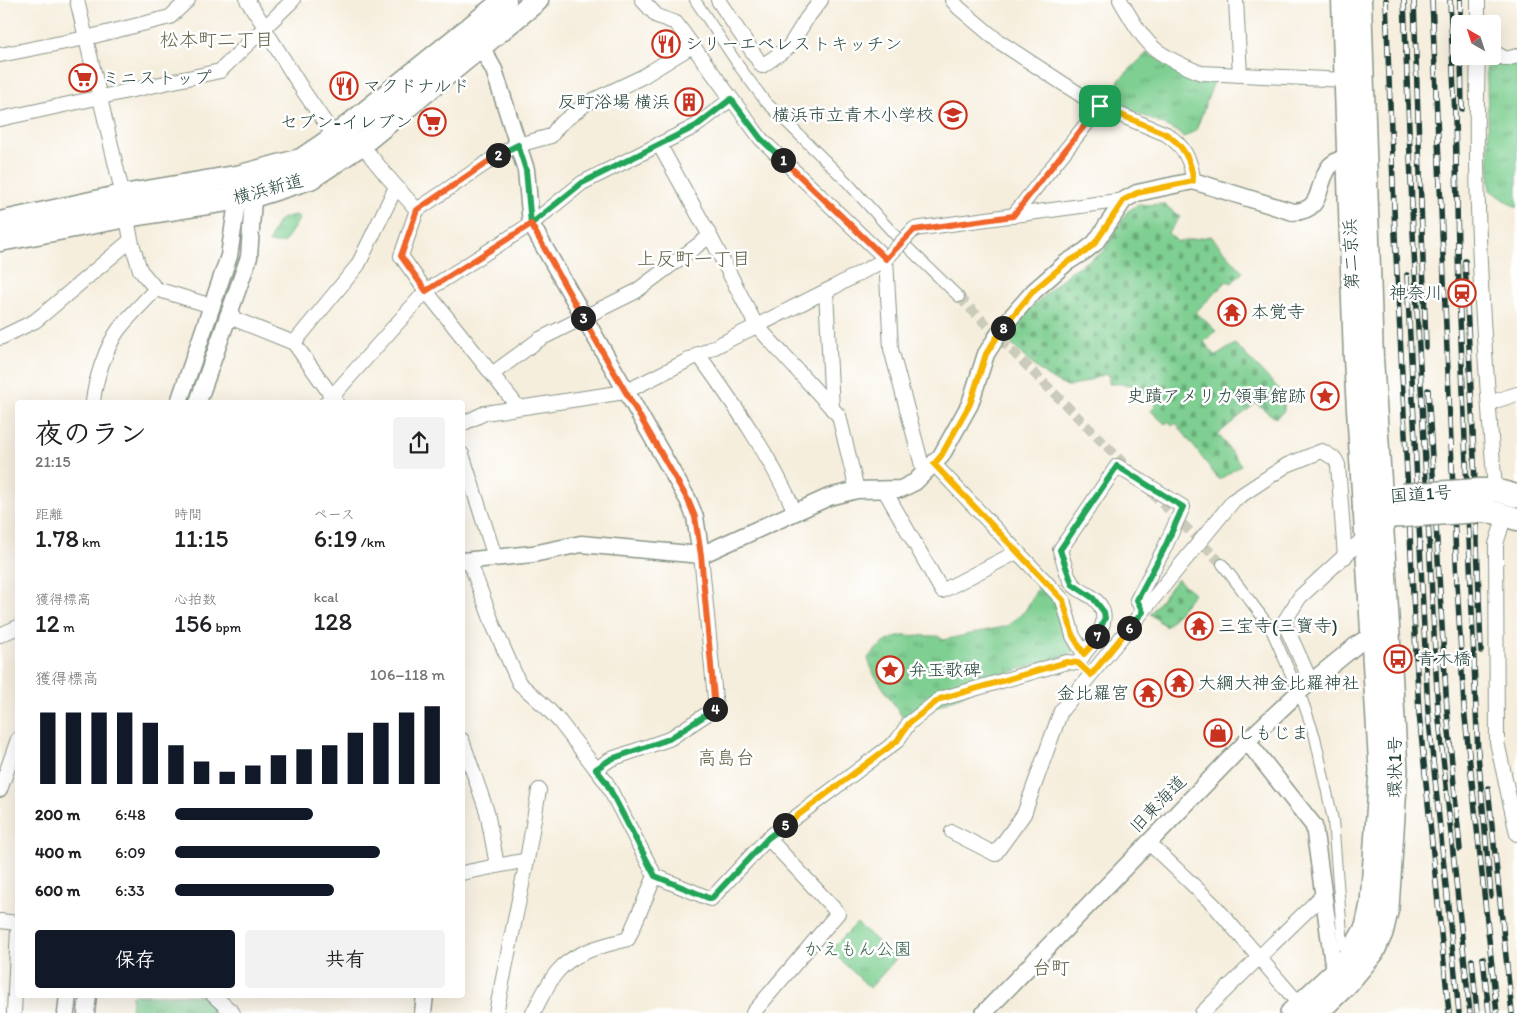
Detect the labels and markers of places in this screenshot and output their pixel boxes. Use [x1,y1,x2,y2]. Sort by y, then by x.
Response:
restaurant icon: シリーエベレストキッチン [651,29,681,59]
place label: シリーエベレストキッチン [685,33,902,55]
supermarket icon: ミニストップ [68,63,98,93]
place label: ミニストップ [102,67,212,89]
restaurant icon: マクドナルド [329,71,359,101]
place label: マクドナルド [363,75,470,97]
pin [1079,85,1121,127]
building icon: 反町浴場 横浜 [674,87,704,117]
place label: 反町浴場 横浜 [558,91,670,113]
school or university icon: 横浜市立青木小学校 [938,100,968,130]
place label: 横浜市立青木小学校 [772,104,934,126]
supermarket icon: セブン-イレブン [417,107,447,137]
place label: セブン-イレブン [280,111,413,133]
pin: 2 [486,142,510,168]
pin: 1 [770,148,796,172]
station icon: 神奈川 [1447,278,1477,308]
place label: 神奈川 [1389,282,1443,304]
temple icon: 本覚寺 [1217,297,1247,327]
place label: 本覚寺 [1251,301,1305,323]
pin: 3 [570,306,596,330]
pin: 8 [990,316,1016,340]
place icon: 史蹟アメリカ領事館跡 [1310,381,1340,411]
place label: 史蹟アメリカ領事館跡 [1127,385,1306,407]
temple icon: 三宝寺(三寶寺) [1184,611,1214,641]
place label: 三宝寺(三寶寺) [1218,615,1338,637]
pin: 6 [1116,616,1142,640]
pin: 7 [1084,624,1110,648]
bus stop icon: 青木橋 [1383,644,1413,674]
place label: 青木橋 [1417,648,1471,670]
place icon: 弁玉歌碑 [875,655,905,685]
place label: 弁玉歌碑 [909,659,981,681]
temple icon: 大綱大神金比羅神社 [1164,668,1194,698]
place label: 大綱大神金比羅神社 [1198,672,1360,694]
temple icon: 金比羅宮 [1133,678,1163,708]
place label: 金比羅宮 [1057,682,1129,704]
pin: 4 [702,696,728,722]
shop icon: しもじま [1203,718,1233,748]
place label: しもじま [1237,722,1309,744]
pin: 5 [772,812,798,838]

